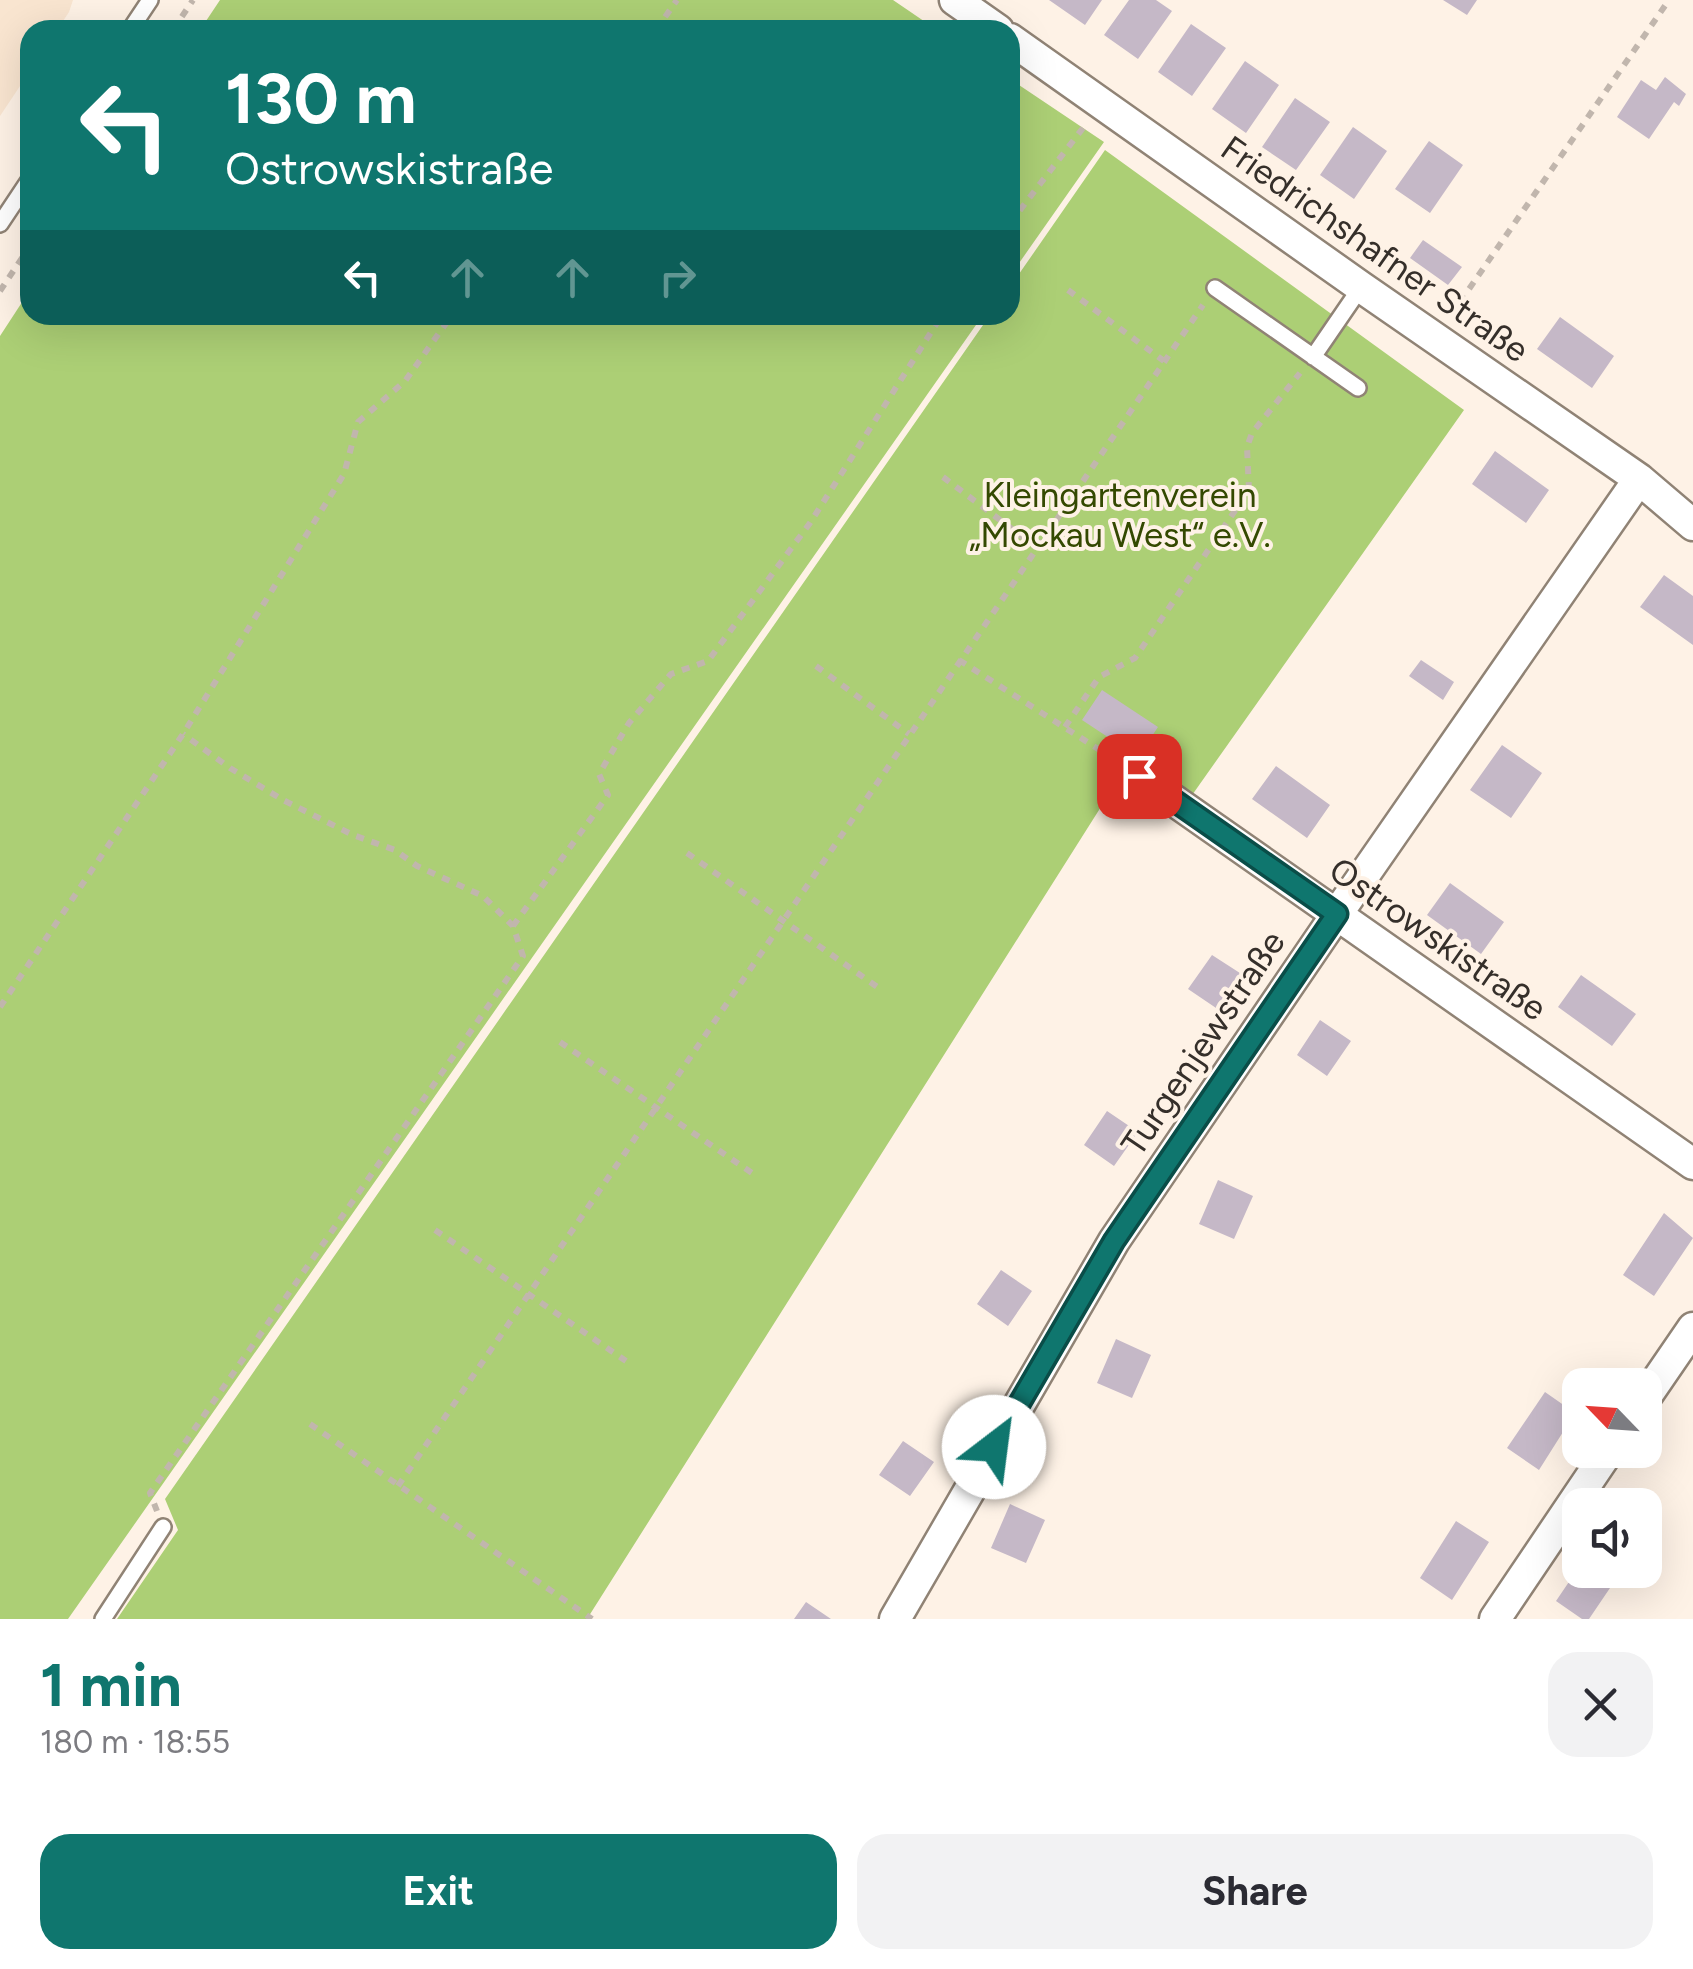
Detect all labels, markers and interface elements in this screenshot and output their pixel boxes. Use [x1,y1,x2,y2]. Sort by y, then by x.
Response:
text: 130 m [225,56,417,141]
icon: left [60,60,190,190]
street label: Friedrichshafner Straße [1213,127,1537,371]
text: Ostrowskistraße [225,141,553,195]
icon: left [335,250,390,305]
icon: ahead [440,250,495,305]
icon: ahead [545,250,600,305]
icon: right [650,250,705,305]
park label: Kleingartenverein „Mockau West“ e.V. [969,474,1271,556]
pin [1097,734,1182,819]
icon: arrive [1112,749,1167,804]
street label: Ostrowskistraße [1321,849,1555,1029]
street label: Turgenjewstraße [1112,923,1294,1163]
north arrow [1562,1368,1662,1468]
map controls [1562,1368,1662,1588]
position arrow [942,1395,1046,1499]
button: sound [1562,1488,1662,1588]
text: 1 min [40,1649,182,1721]
button: close [1548,1652,1653,1757]
text: 180 m · 18:55 [40,1723,230,1761]
button: Exit [40,1834,837,1949]
button: Share [857,1834,1653,1949]

